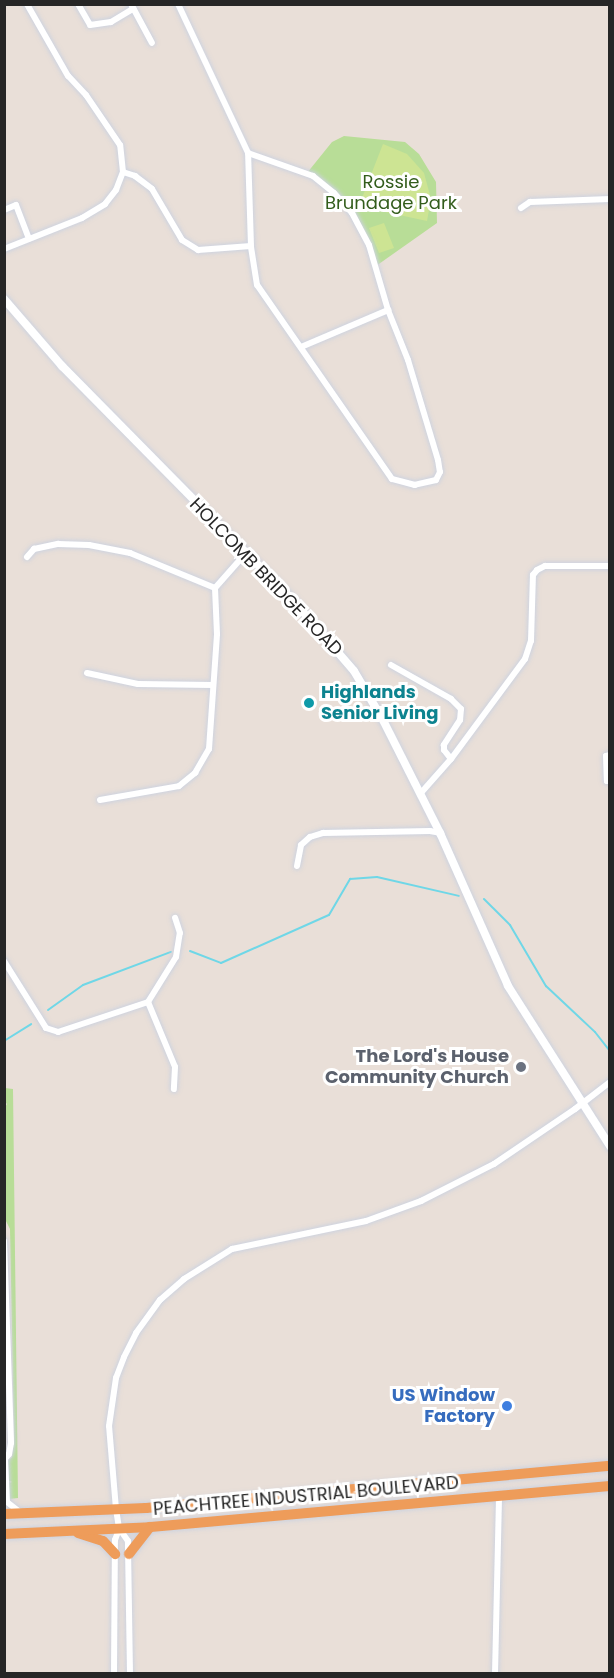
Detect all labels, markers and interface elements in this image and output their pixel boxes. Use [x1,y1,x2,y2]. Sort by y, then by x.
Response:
park label: Rossie Brundage Park [325,172,457,214]
street label: HOLCOMB BRIDGE ROAD [185,494,347,660]
place label: Highlands Senior Living [321,682,438,724]
marker: Highlands Senior Living [302,696,316,710]
place label: The Lord's House Community Church [325,1046,509,1088]
marker: The Lord's House Community Church [514,1060,528,1074]
place label: US Window Factory [392,1385,495,1428]
marker: US Window Factory [500,1399,514,1413]
street label: PEACHTREE INDUSTRIAL BOULEVARD [152,1472,460,1520]

